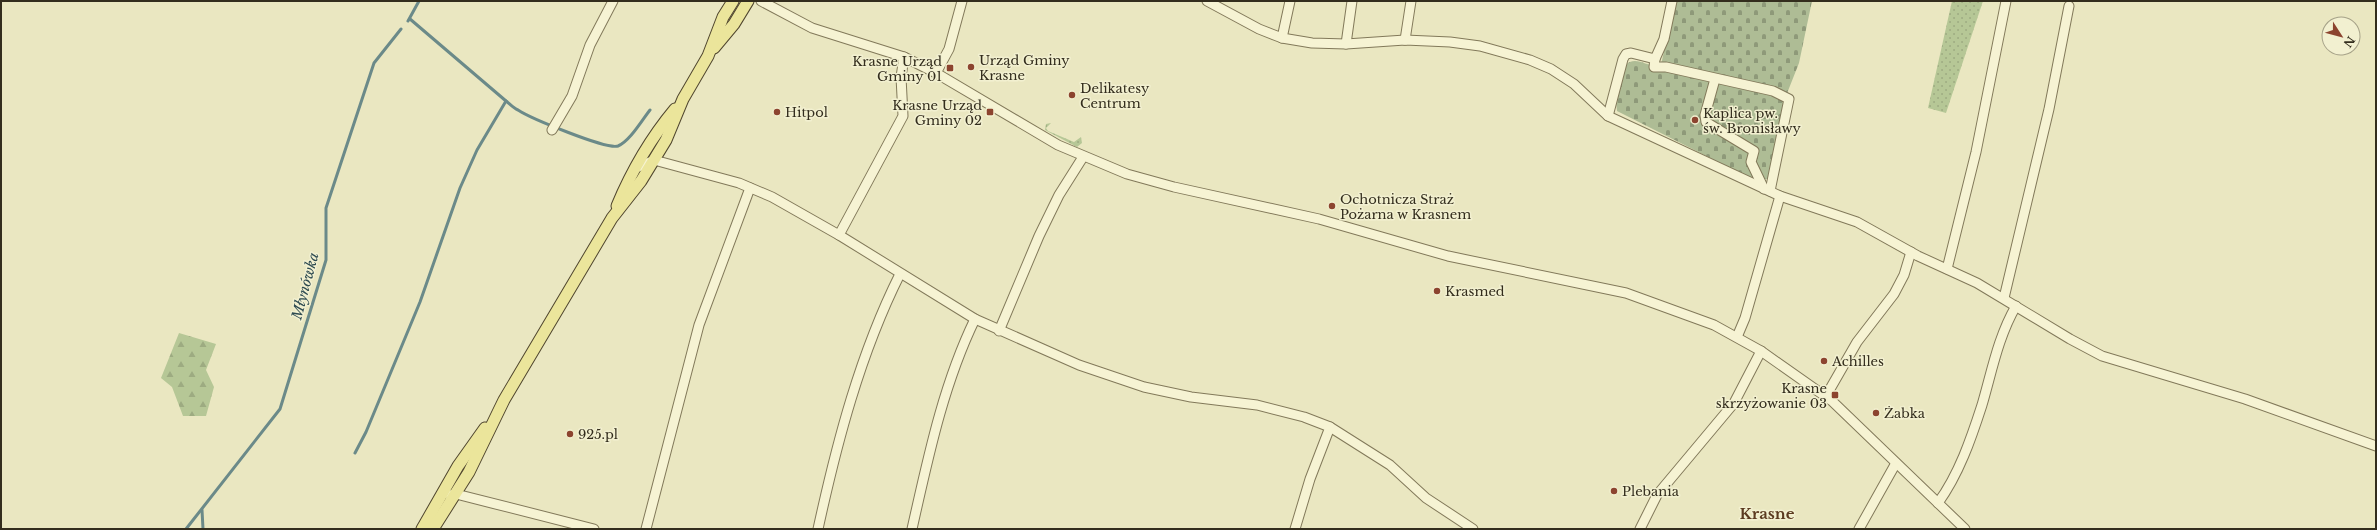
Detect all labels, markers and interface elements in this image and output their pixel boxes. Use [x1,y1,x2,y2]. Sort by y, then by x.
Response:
north arrow [2321,16,2361,56]
text: N [2340,34,2358,51]
place label: Urząd Gminy Krasne [979,52,1070,84]
place label: Krasne Urząd Gminy 01 [852,53,942,85]
marker: Urząd Gminy Krasne [966,62,976,72]
marker: Krasne Urząd Gminy 01 [945,63,955,73]
place label: Delikatesy Centrum [1080,80,1150,112]
marker: Delikatesy Centrum [1067,90,1077,100]
place label: Krasne Urząd Gminy 02 [892,97,982,129]
place label: Hitpol [785,104,828,121]
place label: Kaplica pw. św. Bronisławy [1703,105,1802,137]
marker: Hitpol [772,107,782,117]
marker: Krasne Urząd Gminy 02 [985,107,995,117]
marker: Kaplica pw. św. Bronisławy [1690,115,1700,125]
place label: Ochotnicza Straż Pożarna w Krasnem [1340,191,1471,223]
marker: Ochotnicza Straż Pożarna w Krasnem [1327,201,1337,211]
water label: Młynówka [287,250,323,323]
place label: Krasmed [1445,283,1505,300]
marker: Krasmed [1432,286,1442,296]
place label: Achilles [1831,353,1884,370]
marker: Achilles [1819,356,1829,366]
place label: Krasne skrzyżowanie 03 [1716,380,1827,412]
marker: Krasne skrzyżowanie 03 [1830,390,1840,400]
place label: Żabka [1884,405,1926,422]
marker: Żabka [1871,408,1881,418]
place label: 925.pl [578,426,618,443]
marker: 925.pl [565,429,575,439]
place label: Plebania [1622,483,1680,500]
marker: Plebania [1609,486,1619,496]
district label: Krasne [1739,504,1795,523]

